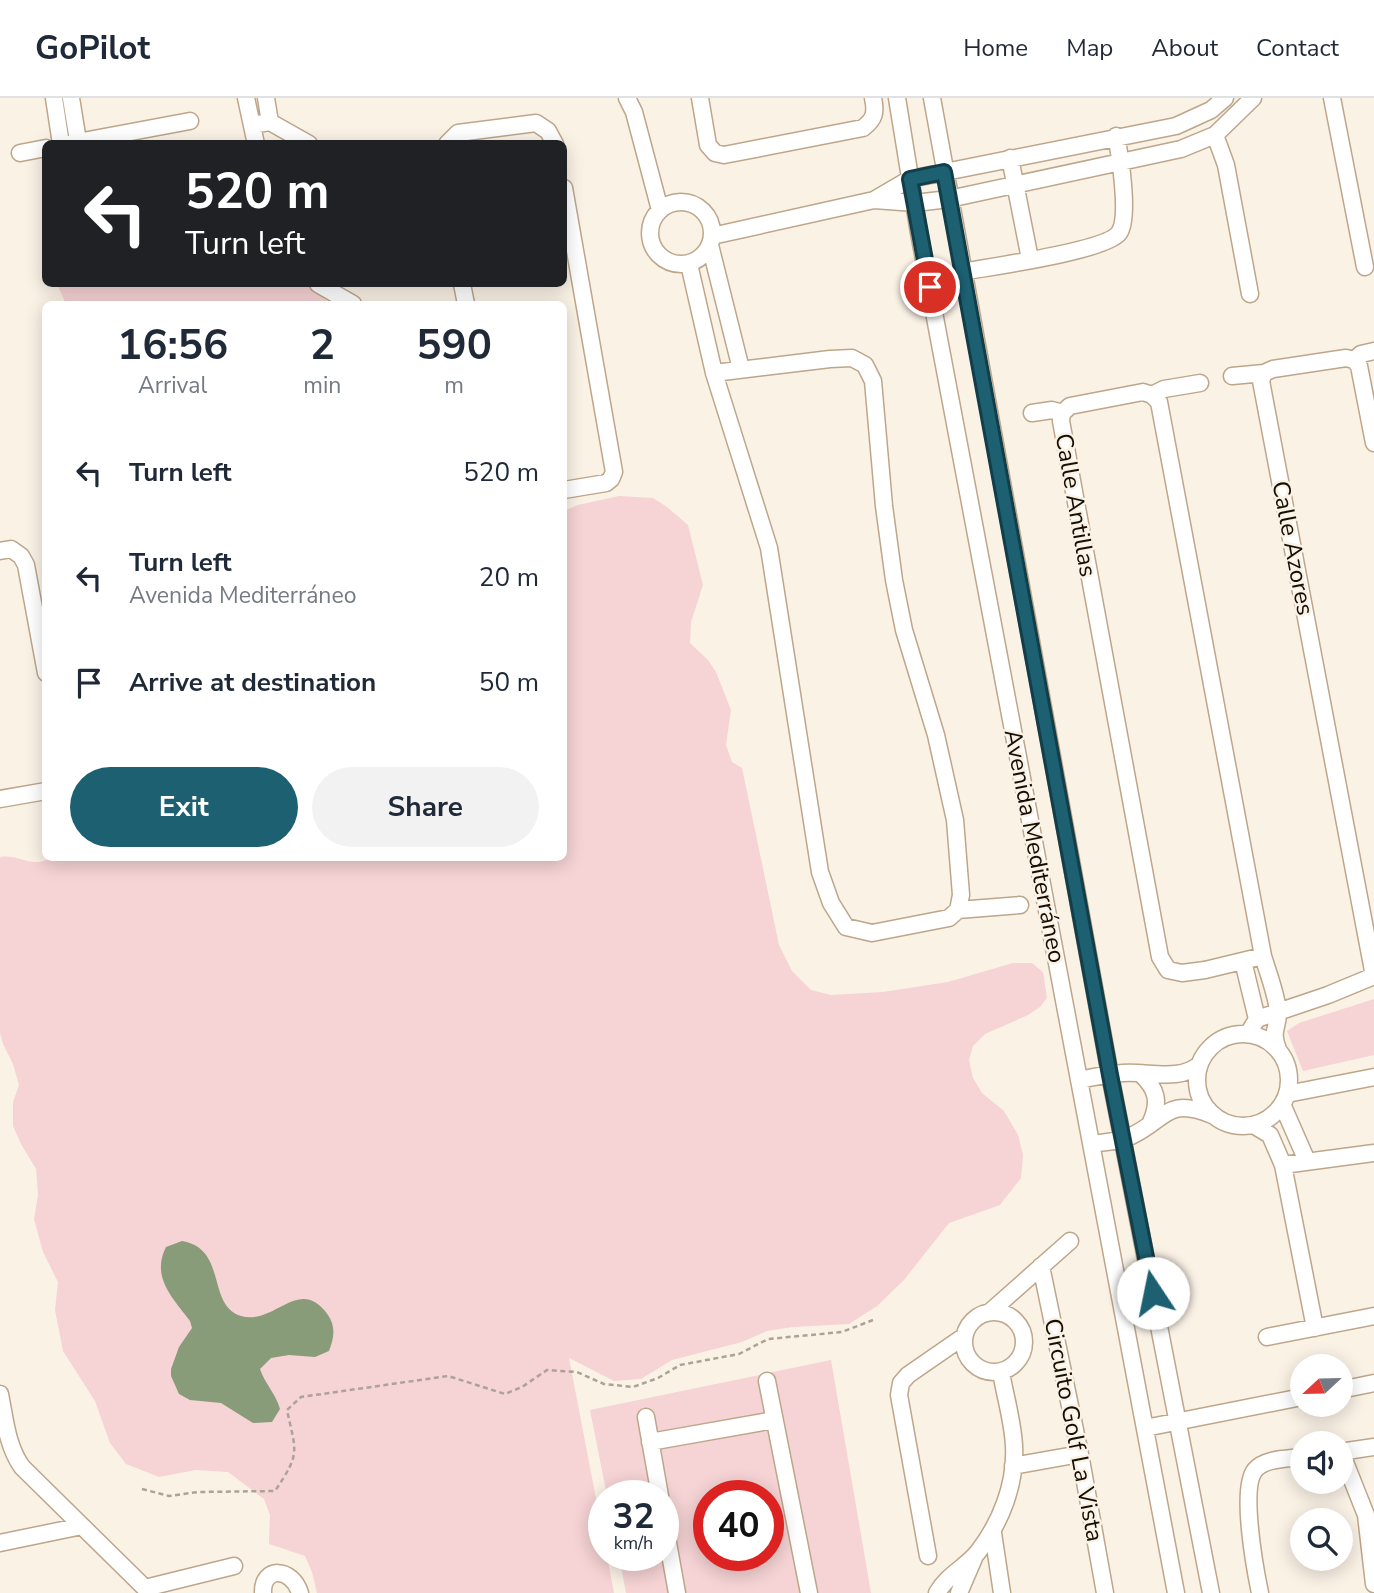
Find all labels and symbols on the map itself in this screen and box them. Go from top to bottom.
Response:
pin [900,257,960,317]
street label: Calle Antillas [1048,431,1104,579]
street label: Calle Azores [1264,478,1322,618]
street label: Avenida Mediterráneo [997,726,1073,966]
position arrow [1116,1256,1190,1330]
street label: Circuito Golf La Vista [1037,1316,1111,1544]
north arrow [1290,1354,1353,1418]
speed limit sign: 40 [693,1480,784,1571]

